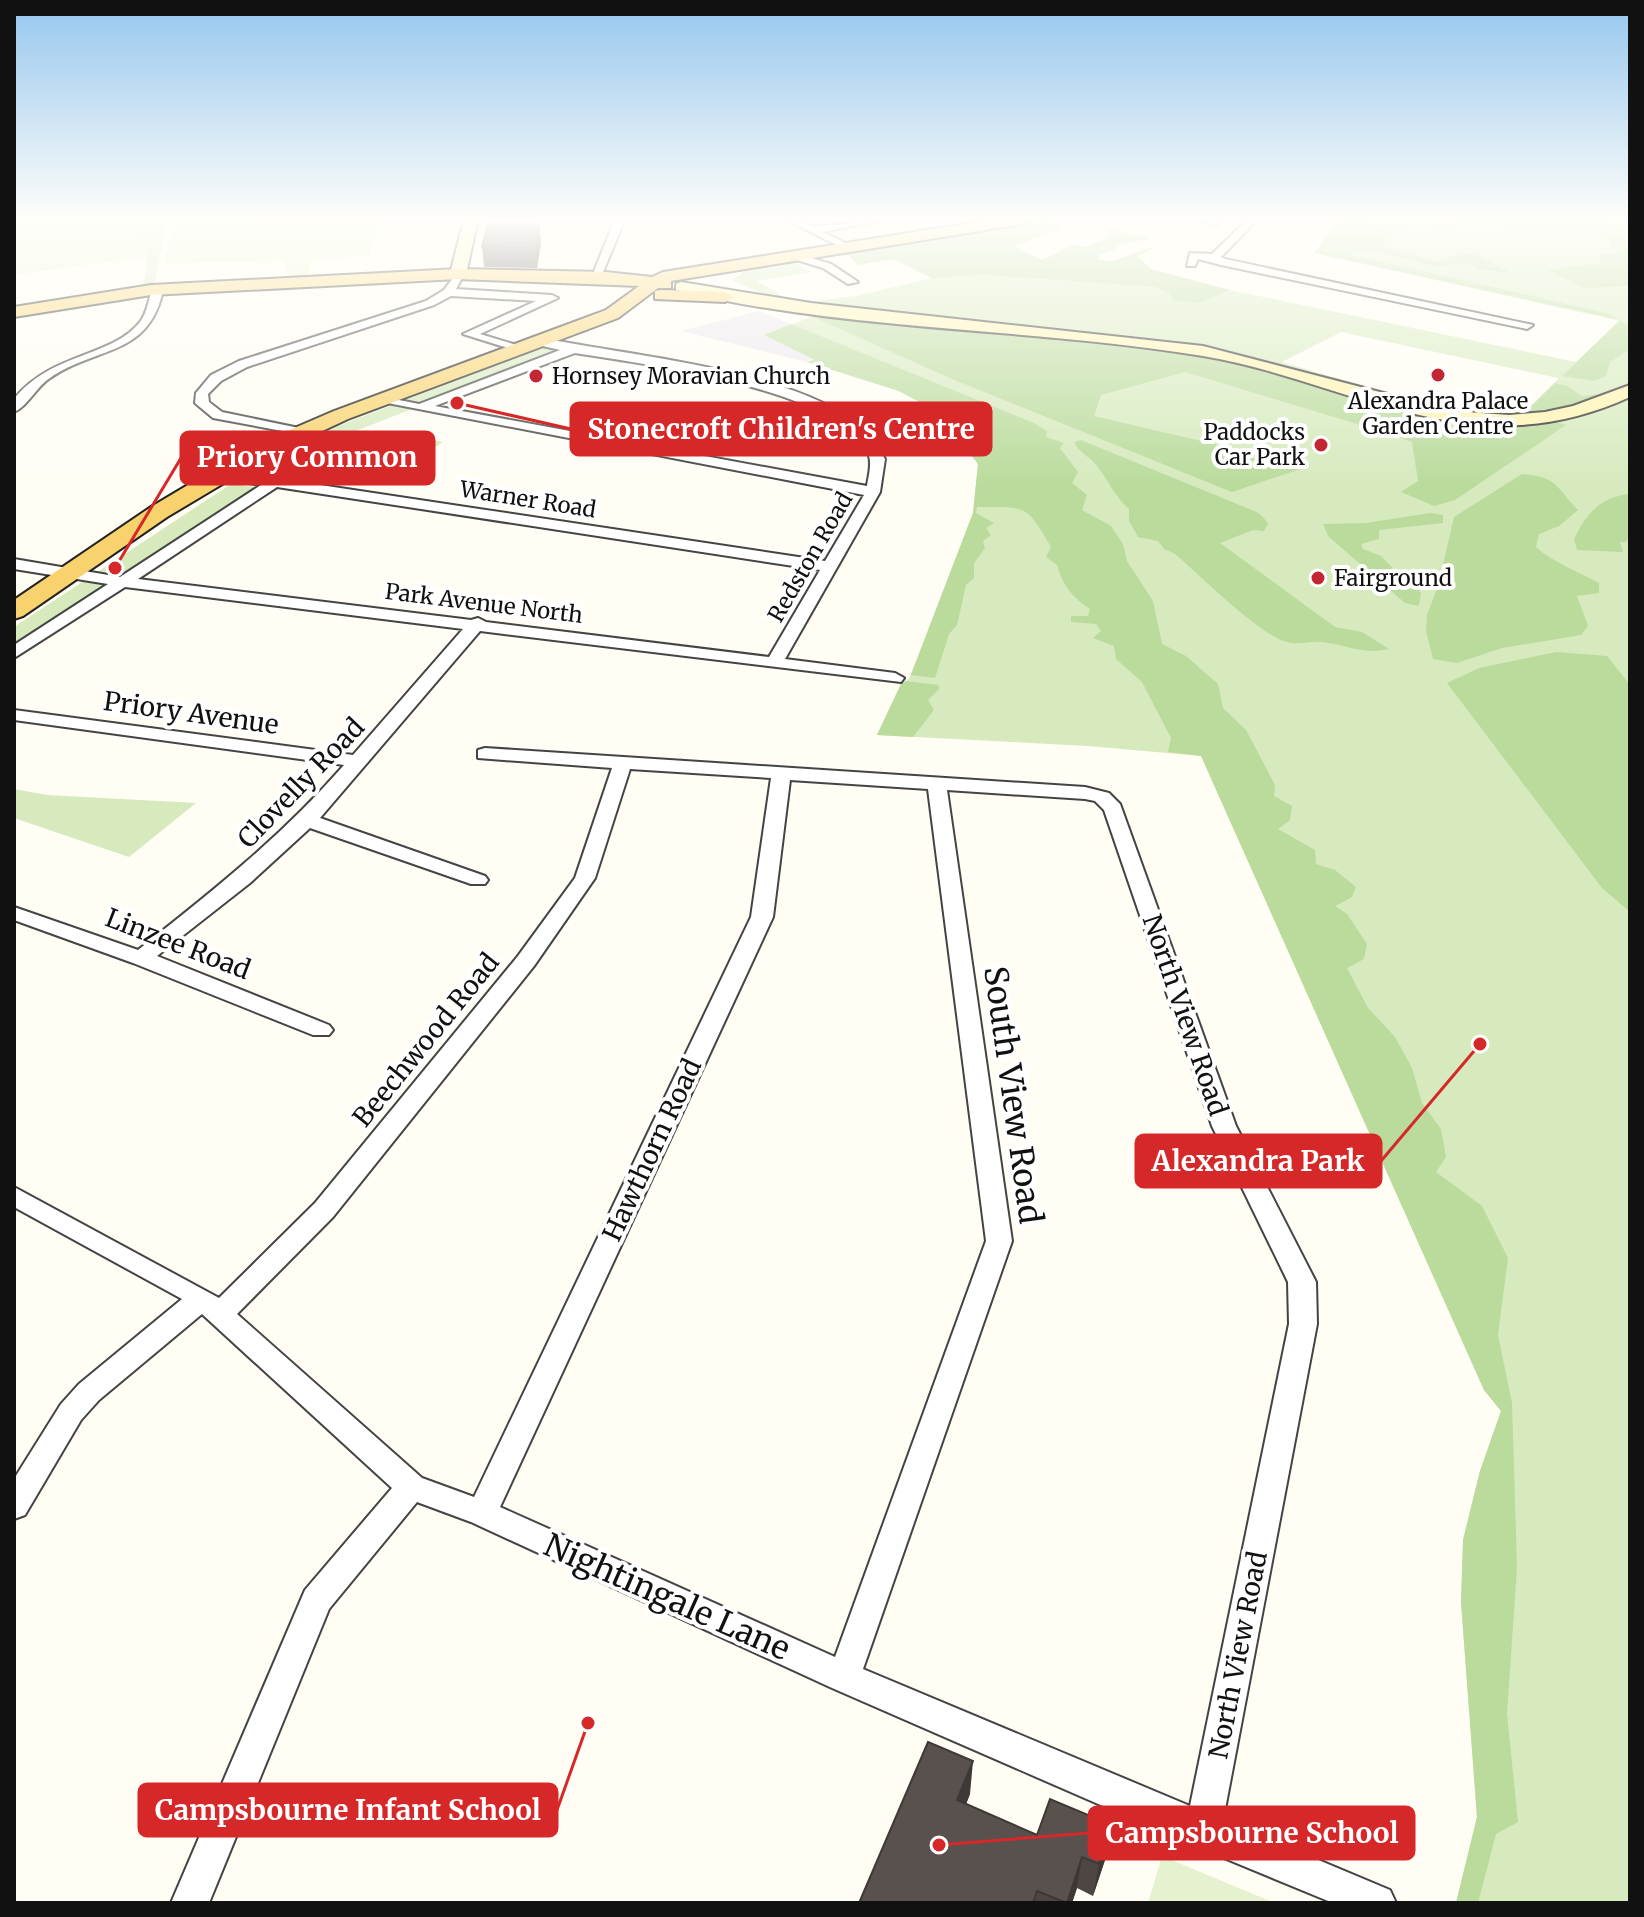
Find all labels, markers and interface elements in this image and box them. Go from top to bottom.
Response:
place label: Hornsey Moravian Church [552,362,831,390]
marker: Alexandra Palace Garden Centre [1429,366,1447,384]
marker: Hornsey Moravian Church [527,367,545,385]
place label: Alexandra Palace Garden Centre [1347,387,1528,440]
callout: Stonecroft Children's Centre [571,403,991,455]
text: Stonecroft Children's Centre [587,411,975,447]
place label: Paddocks Car Park [1204,418,1305,471]
callout: Priory Common [181,432,434,484]
marker: Paddocks Car Park [1312,436,1330,454]
text: Priory Common [196,439,418,475]
street label: Warner Road [457,474,598,524]
street label: Redston Road [762,487,858,627]
place label: Fairground [1334,564,1452,592]
marker: Fairground [1309,569,1327,587]
street label: Park Avenue North [384,577,585,629]
street label: Priory Avenue [101,684,281,741]
street label: Clovelly Road [230,710,371,855]
street label: Linzee Road [101,901,256,986]
street label: North View Road [1136,910,1235,1120]
street label: Beechwood Road [345,946,506,1133]
street label: South View Road [975,964,1051,1226]
street label: Hawthorn Road [595,1053,708,1246]
callout: Alexandra Park [1136,1135,1381,1187]
text: Alexandra Park [1151,1143,1365,1179]
street label: Nightingale Lane [538,1525,796,1669]
street label: North View Road [1201,1548,1274,1761]
callout: Campsbourne Infant School [139,1784,557,1836]
text: Campsbourne Infant School [155,1792,541,1828]
callout: Campsbourne School [1089,1807,1414,1859]
text: Campsbourne School [1105,1815,1399,1851]

